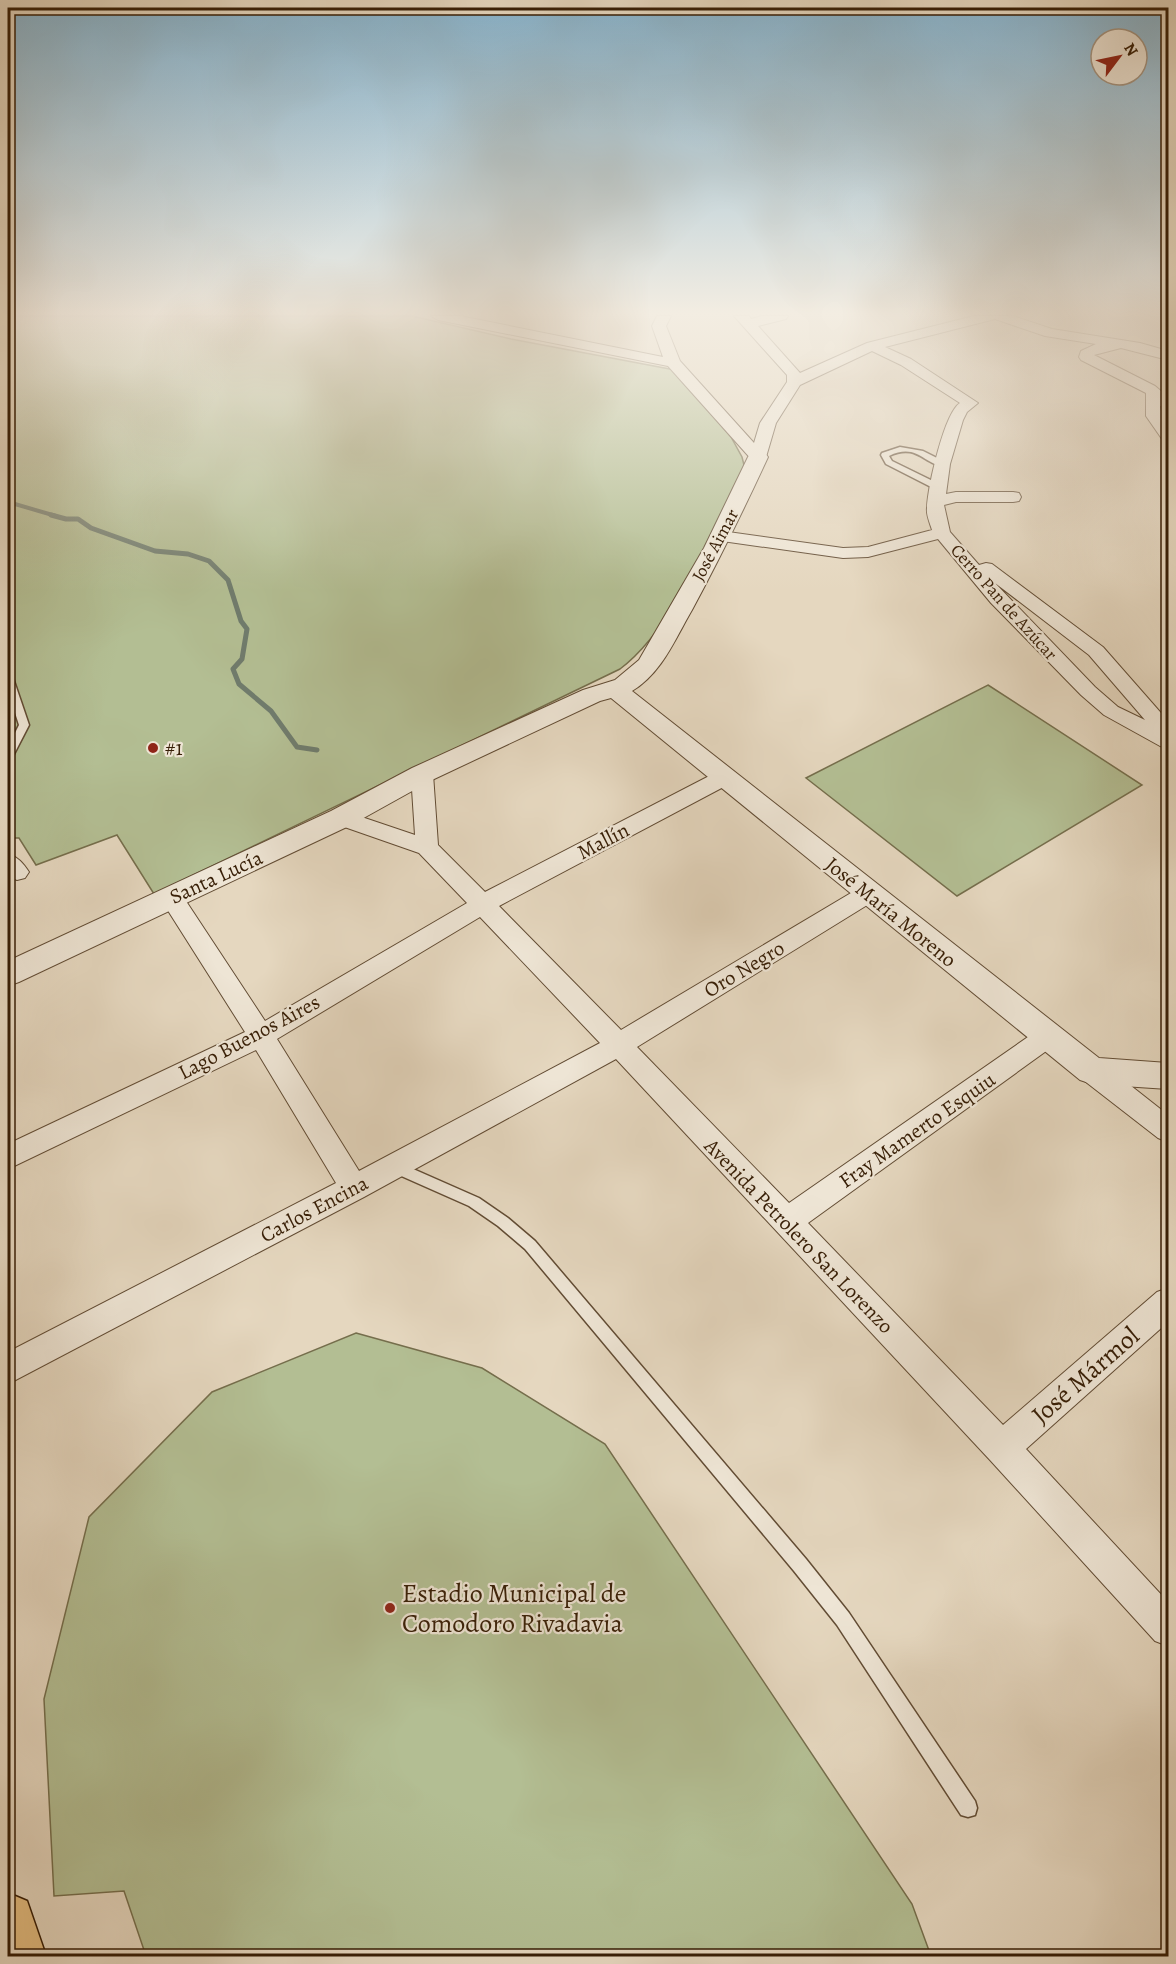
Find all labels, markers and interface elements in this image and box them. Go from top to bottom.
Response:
north arrow [1089,27,1149,87]
text: N [1118,39,1143,61]
street label: José Aimar [686,505,744,585]
street label: Cerro Pan de Azúcar [945,539,1063,665]
place label: #1 [165,734,183,762]
marker: #1 [146,741,160,755]
street label: Mallín [572,816,634,866]
street label: Santa Lucía [165,843,267,911]
street label: José María Moreno [820,851,962,973]
street label: Oro Negro [698,934,790,1004]
street label: Lago Buenos Aires [173,988,325,1086]
street label: Fray Mamerto Esquiu [833,1065,1001,1195]
street label: Avenida Petrolero San Lorenzo [697,1132,900,1340]
street label: Carlos Encina [255,1169,373,1249]
street label: José Mármol [1024,1319,1147,1432]
place label: Estadio Municipal de Comodoro Rivadavia [402,1576,626,1641]
marker: Estadio Municipal de Comodoro Rivadavia [383,1601,397,1615]

